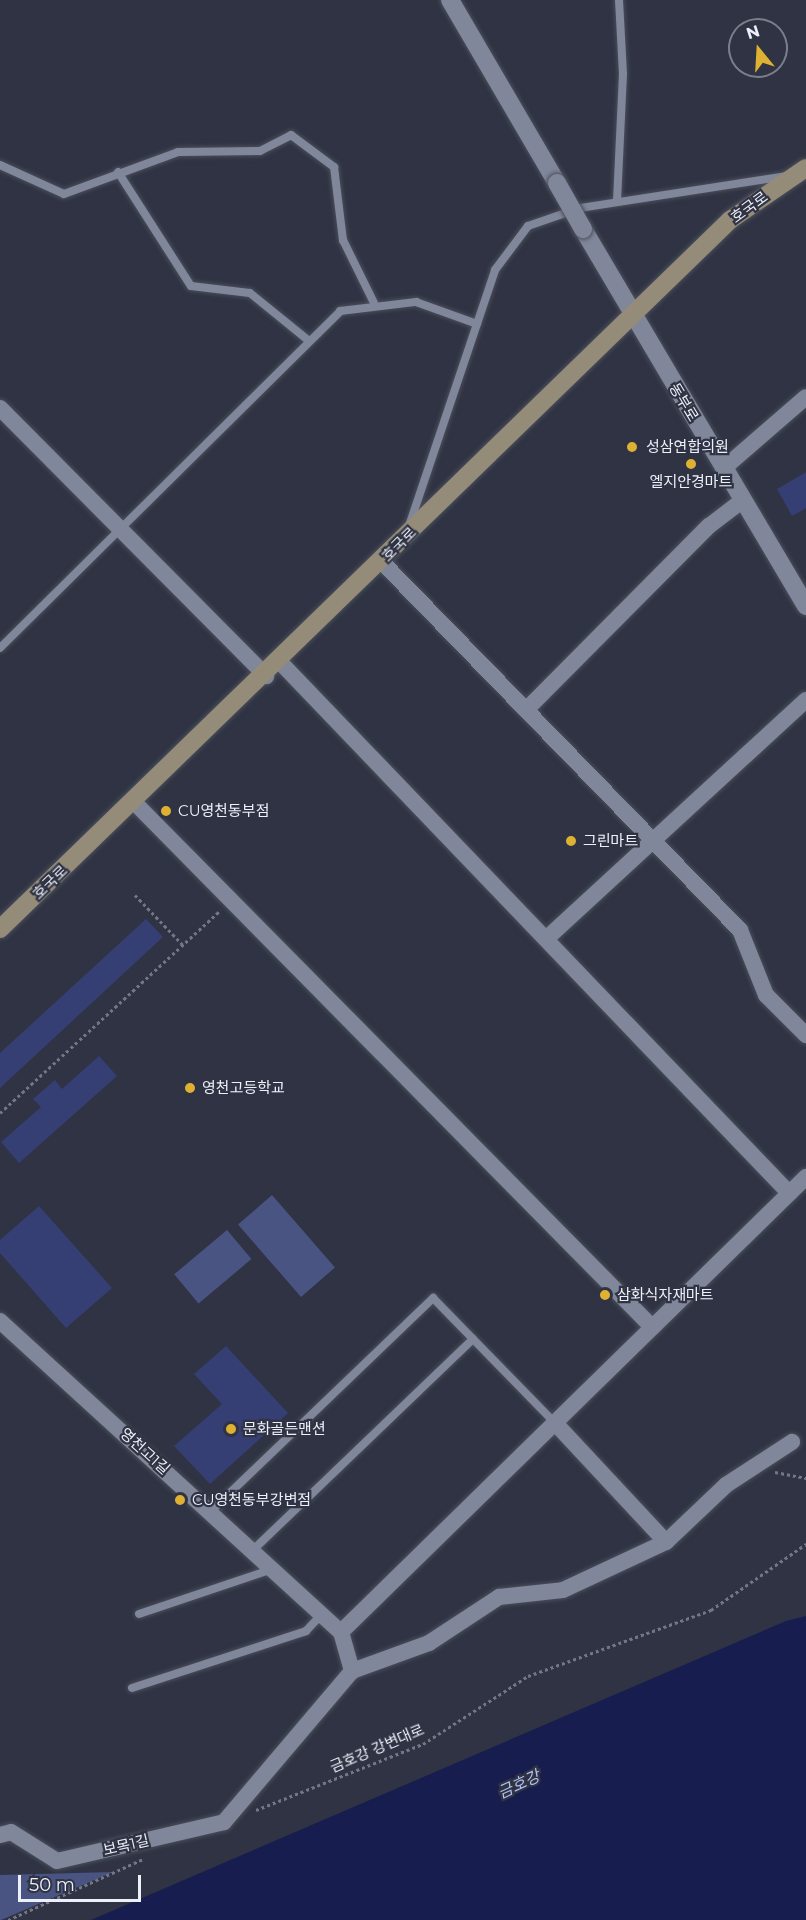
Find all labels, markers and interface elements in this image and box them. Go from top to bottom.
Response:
north arrow [728,18,788,78]
text: N [744,21,762,43]
street label: 호국로 [727,188,771,226]
street label: 동부로 [666,380,702,424]
marker: 성삼연합의원 [623,438,641,456]
place label: 성삼연합의원 [646,438,729,456]
marker: 엘지안경마트 [684,457,698,471]
place label: 엘지안경마트 [650,473,732,491]
street label: 호국로 [378,523,420,565]
place label: CU영천동부점 [178,802,270,820]
marker: CU영천동부점 [159,804,173,818]
place label: 그린마트 [583,832,638,850]
marker: 그린마트 [564,834,578,848]
street label: 호국로 [29,861,71,903]
place label: 영천고등학교 [202,1079,285,1097]
marker: 영천고등학교 [183,1081,197,1095]
place label: 삼화식자재마트 [617,1286,714,1304]
marker: 삼화식자재마트 [598,1288,612,1302]
place label: 문화골든맨션 [243,1420,326,1438]
marker: 문화골든맨션 [224,1422,238,1436]
street label: 영천고1길 [116,1424,174,1478]
place label: CU영천동부강변점 [192,1491,311,1509]
marker: CU영천동부강변점 [173,1493,187,1507]
street label: 금호강 강변대로 [327,1720,427,1776]
water label: 금호강 [495,1767,543,1803]
street label: 보목1길 [101,1831,151,1859]
scale bar [21,1863,144,1901]
text: 50 m [29,1874,75,1896]

